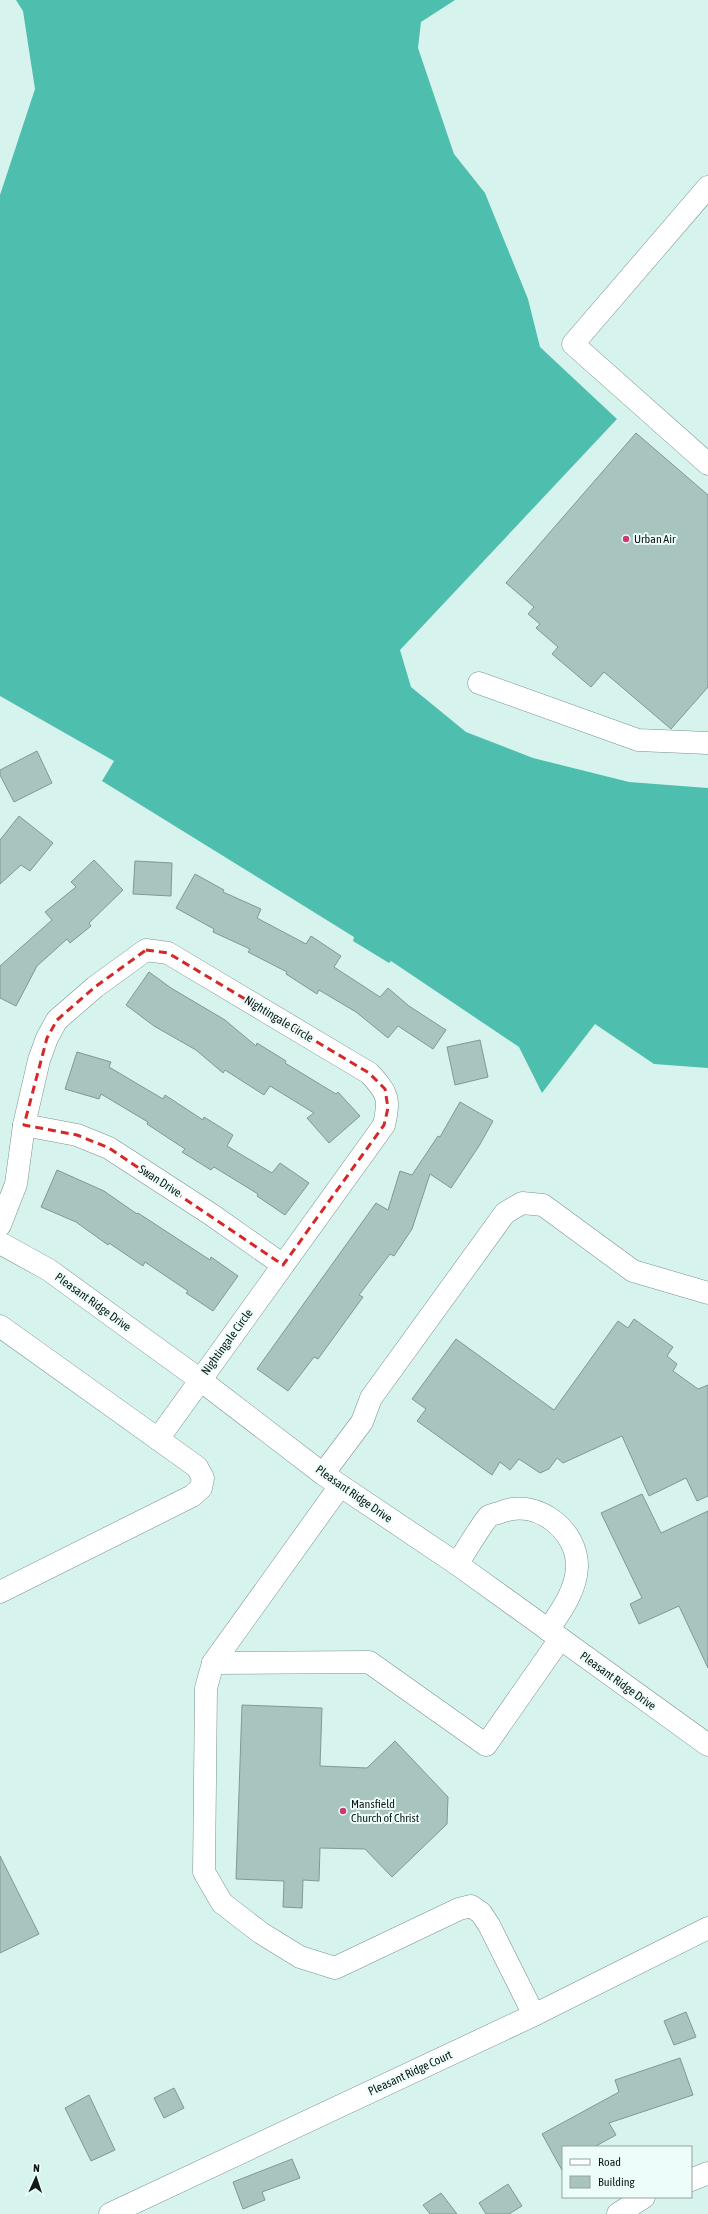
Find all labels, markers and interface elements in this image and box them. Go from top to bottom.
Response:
place label: Urban Air [634,532,676,546]
marker: Urban Air [621,534,631,544]
street label: Nightingale Circle [242,993,316,1045]
street label: Swan Drive [136,1162,184,1200]
street label: Pleasant Ridge Drive [52,1270,134,1334]
street label: Nightingale Circle [198,1306,256,1378]
street label: Pleasant Ridge Drive [313,1462,395,1526]
street label: Pleasant Ridge Drive [577,1649,659,1713]
place label: Mansfield Church of Christ [351,1797,420,1825]
marker: Mansfield Church of Christ [338,1806,348,1816]
street label: Pleasant Ridge Court [366,2047,455,2099]
legend [562,2146,692,2198]
text: Road [598,2155,621,2169]
north arrow [16,2158,56,2198]
text: N [33,2162,40,2174]
text: Building [598,2175,636,2189]

